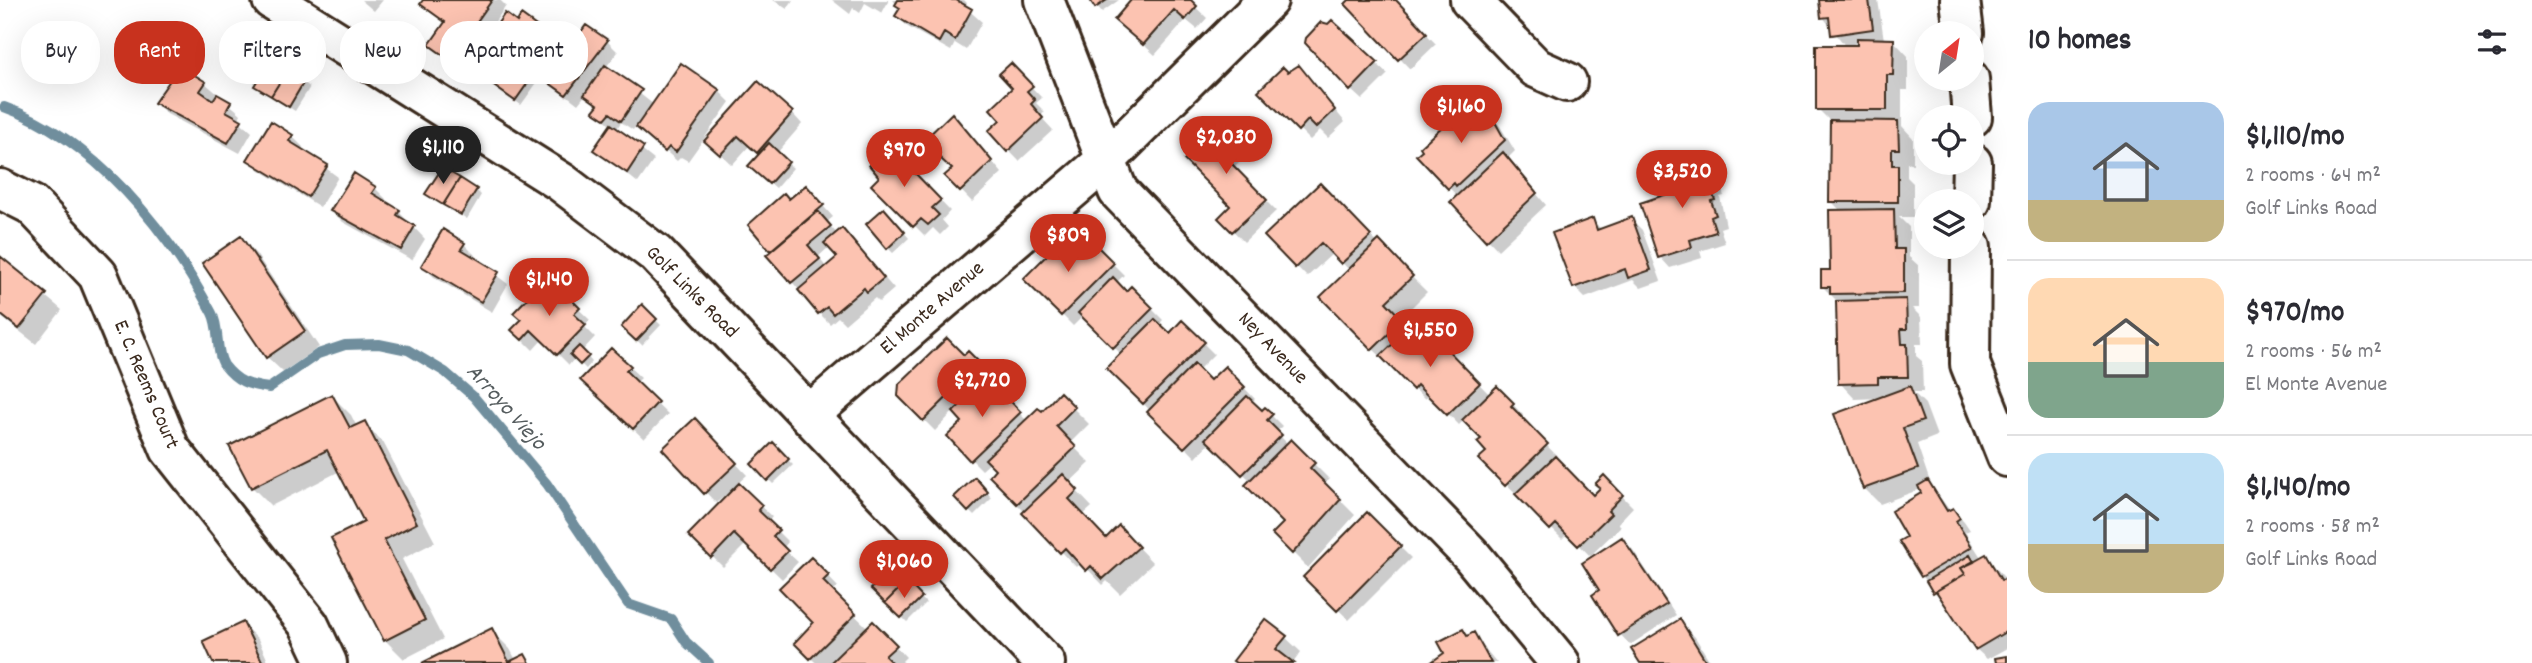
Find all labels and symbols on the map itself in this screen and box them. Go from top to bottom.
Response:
north arrow [1914,21,1984,91]
pin: $1,160 [1404,86,1518,145]
pin: $2,030 [1169,116,1283,176]
pin: $1,110 [386,127,500,186]
pin: $970 [863,130,945,189]
pin: $3,520 [1625,150,1739,210]
pin: $809 [1027,215,1109,274]
street label: Golf Links Road [638,240,744,346]
street label: El Monte Avenue [874,255,992,363]
pin: $1,140 [492,258,606,318]
street label: Ney Avenue [1230,306,1314,392]
pin: $1,550 [1373,310,1487,369]
street label: E. C. Reems Court [104,316,186,454]
water label: Arroyo Viejo [457,357,554,460]
pin: $2,720 [925,360,1039,419]
pin: $1,060 [847,540,961,600]

